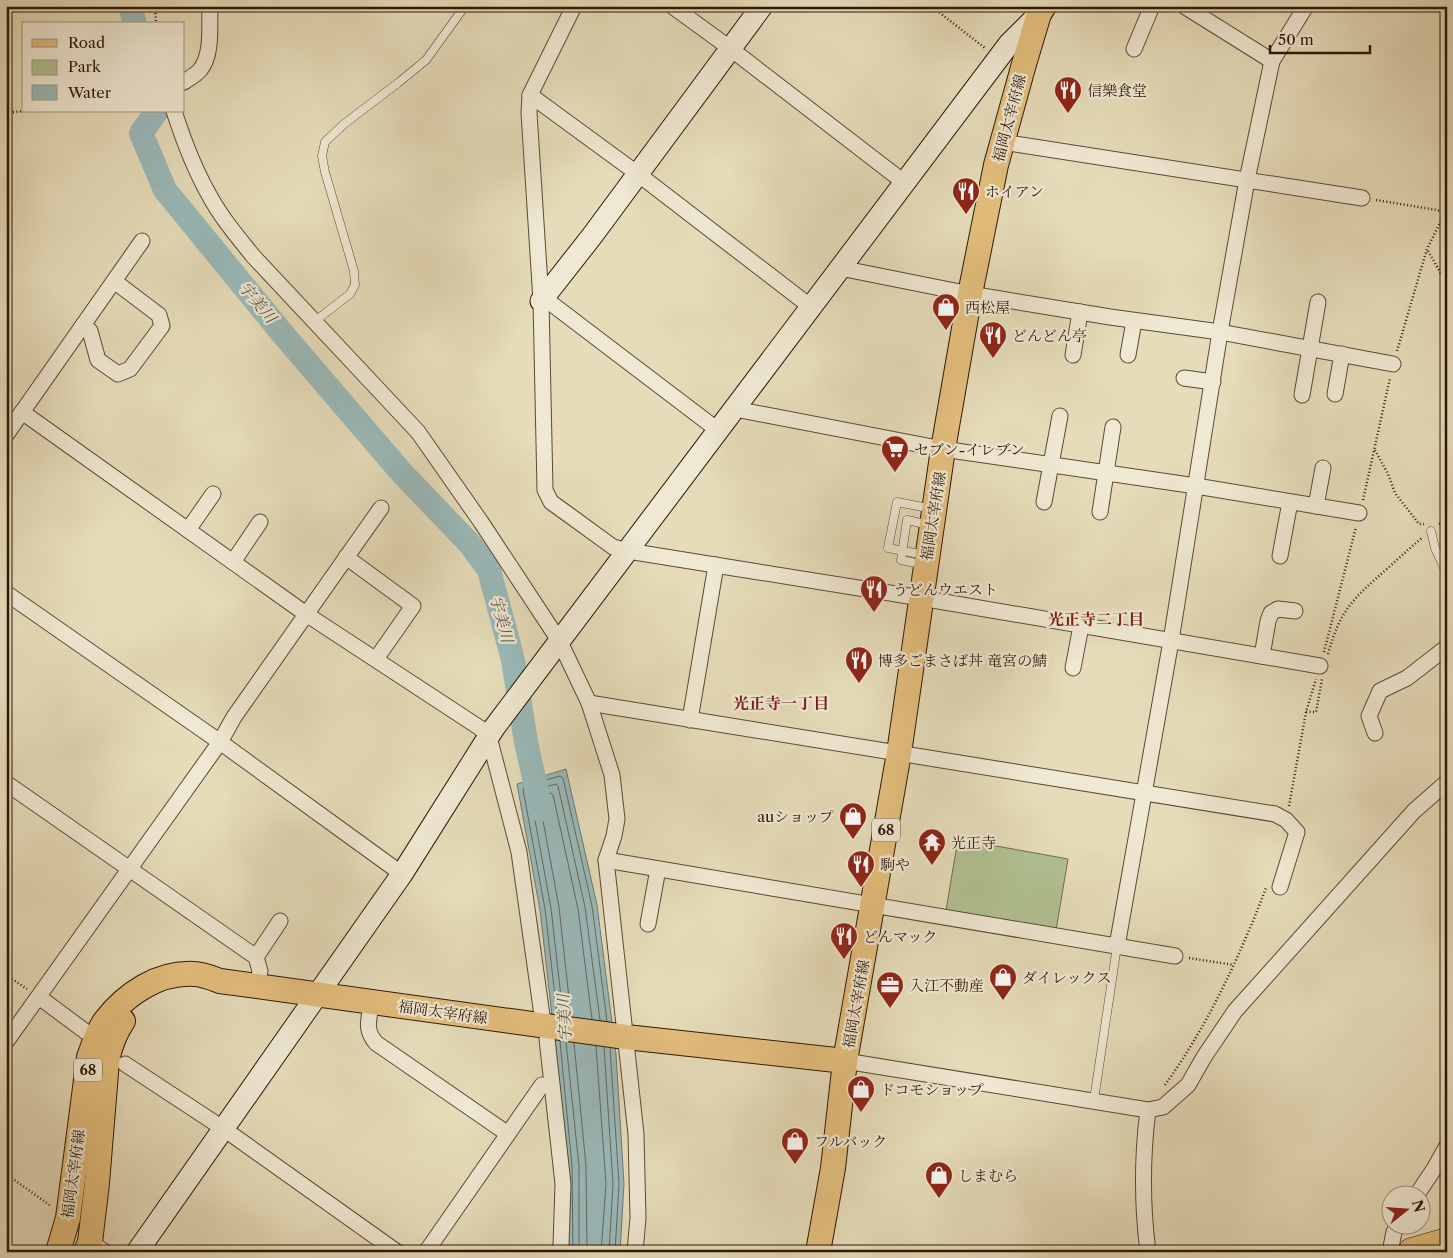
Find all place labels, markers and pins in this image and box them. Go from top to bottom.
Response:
restaurant icon: 信樂食堂 [1053,75,1083,114]
place label: 信樂食堂 [1087,81,1147,100]
restaurant icon: ホイアン [951,176,981,215]
place label: ホイアン [985,182,1044,201]
shop icon: 西松屋 [931,292,961,331]
place label: 西松屋 [965,298,1010,317]
restaurant icon: どんどん亭 [978,320,1008,359]
place label: どんどん亭 [1012,326,1087,345]
supermarket icon: セブン-イレブン [880,434,910,473]
place label: セブン-イレブン [914,440,1025,459]
restaurant icon: うどんウエスト [859,574,889,613]
place label: うどんウエスト [893,580,998,599]
restaurant icon: 博多ごまさば丼 竜宮の鯖 [844,645,874,684]
place label: 博多ごまさば丼 竜宮の鯖 [878,651,1047,670]
shop icon: auショップ [838,801,868,840]
place label: auショップ [757,807,834,826]
temple icon: 光正寺 [917,827,947,866]
place label: 光正寺 [951,833,996,852]
restaurant icon: 駒や [846,849,876,888]
place label: 駒や [880,855,910,874]
restaurant icon: どんマック [829,921,859,960]
place label: どんマック [863,927,937,946]
shop icon: ダイレックス [988,962,1018,1001]
place label: ダイレックス [1022,968,1111,987]
office icon: 入江不動産 [875,970,905,1009]
place label: 入江不動産 [909,976,984,995]
shop icon: ドコモショップ [846,1074,876,1113]
place label: ドコモショップ [880,1080,984,1099]
shop icon: フルバック [780,1126,810,1165]
place label: フルバック [814,1132,887,1151]
shop icon: しまむら [924,1160,954,1199]
place label: しまむら [958,1166,1018,1185]

